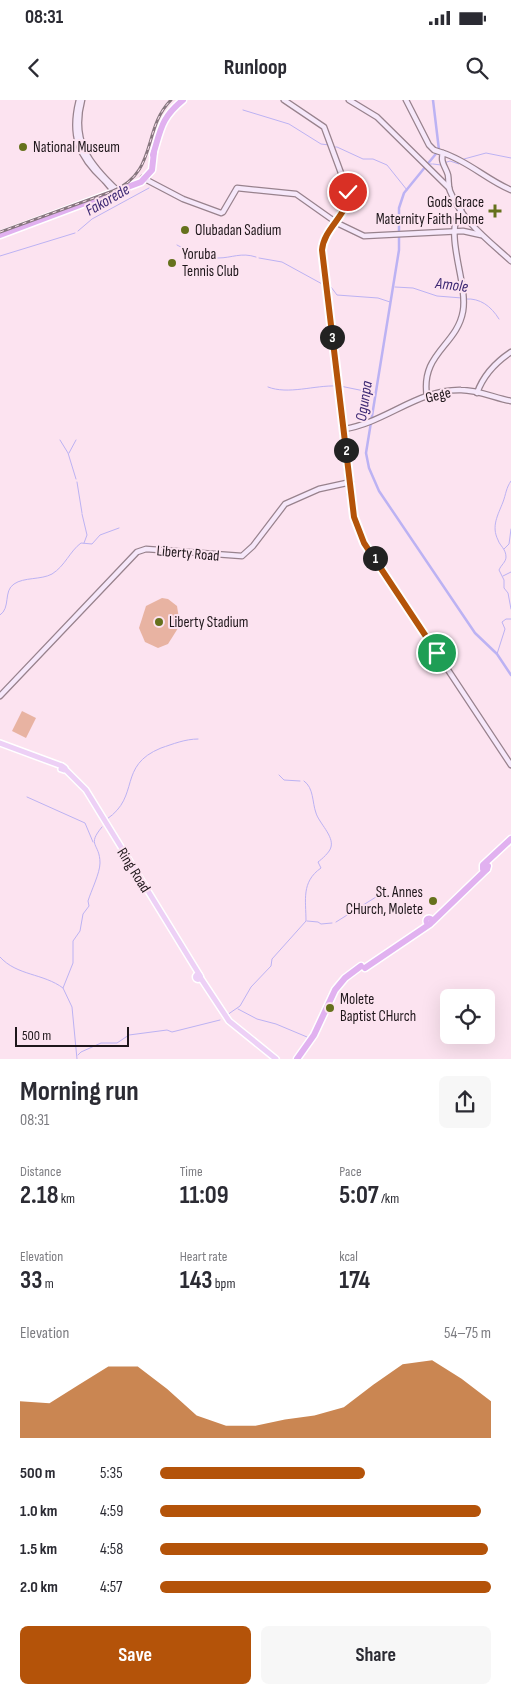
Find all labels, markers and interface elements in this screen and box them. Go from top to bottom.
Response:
text: 08:31 [25,6,63,29]
icon: back [20,54,48,82]
text: Runloop [224,54,287,81]
icon: search [463,54,491,82]
place label: National Museum [33,138,120,157]
marker: National Museum [17,141,29,153]
pin [327,171,369,213]
icon: check [334,178,362,206]
water label: Fakorede [82,180,133,220]
place label: Gods Grace Maternity Faith Home [376,193,484,229]
marker: Gods Grace Maternity Faith Home [488,204,502,218]
place label: Olubadan Sadium [195,221,281,240]
marker: Olubadan Sadium [179,224,191,236]
place label: Yoruba Tennis Club [182,245,239,281]
marker: Yoruba Tennis Club [166,257,178,269]
water label: Amole [433,274,469,297]
pin: 3 [320,324,344,350]
text: 3 [329,329,336,346]
water label: Ogunpa [352,379,377,423]
street label: Gege [424,383,453,408]
pin: 2 [334,438,358,462]
text: 2 [343,442,350,459]
street label: Liberty Road [156,541,220,566]
pin: 1 [362,546,388,570]
text: 1 [373,550,378,567]
place label: Liberty Stadium [169,613,249,632]
marker: Liberty Stadium [153,616,165,628]
pin [416,632,458,674]
icon: arrive [423,639,451,667]
street label: Ring Road [112,844,155,896]
place label: St. Annes CHurch, Molete [346,883,423,919]
marker: St. Annes CHurch, Molete [427,895,439,907]
map controls [440,989,495,1044]
button: locate [440,989,495,1044]
place label: Molete Baptist CHurch [340,990,416,1026]
marker: Molete Baptist CHurch [324,1002,336,1014]
scale bar [15,1024,129,1047]
text: 500 m [22,1027,51,1044]
text: Morning run [20,1075,139,1108]
button: share [439,1076,491,1128]
text: 08:31 [20,1111,49,1130]
text: Distance [20,1163,61,1180]
text: Time [180,1163,203,1180]
text: Pace [339,1163,362,1180]
text: 2.18 [20,1180,58,1211]
text: 11:09 [180,1180,229,1211]
text: 5:07 [339,1180,379,1211]
text: km [58,1190,75,1207]
text: /km [379,1190,399,1207]
text: Elevation [20,1248,63,1265]
text: Heart rate [180,1248,227,1265]
text: kcal [339,1248,358,1265]
text: 33 [20,1265,42,1296]
text: 143 [180,1265,213,1296]
text: 174 [339,1265,370,1296]
text: m [42,1275,54,1292]
text: bpm [213,1275,235,1292]
text: Elevation [20,1324,69,1343]
text: 54–75 m [444,1324,491,1343]
text: 500 m [20,1464,55,1483]
text: 5:35 [100,1464,123,1483]
text: 1.0 km [20,1502,57,1521]
text: 4:59 [100,1502,123,1521]
text: 1.5 km [20,1540,57,1559]
text: 4:58 [100,1540,123,1559]
text: 2.0 km [20,1578,58,1597]
text: 4:57 [100,1578,122,1597]
button: Save [20,1626,251,1684]
button: Share [261,1626,491,1684]

